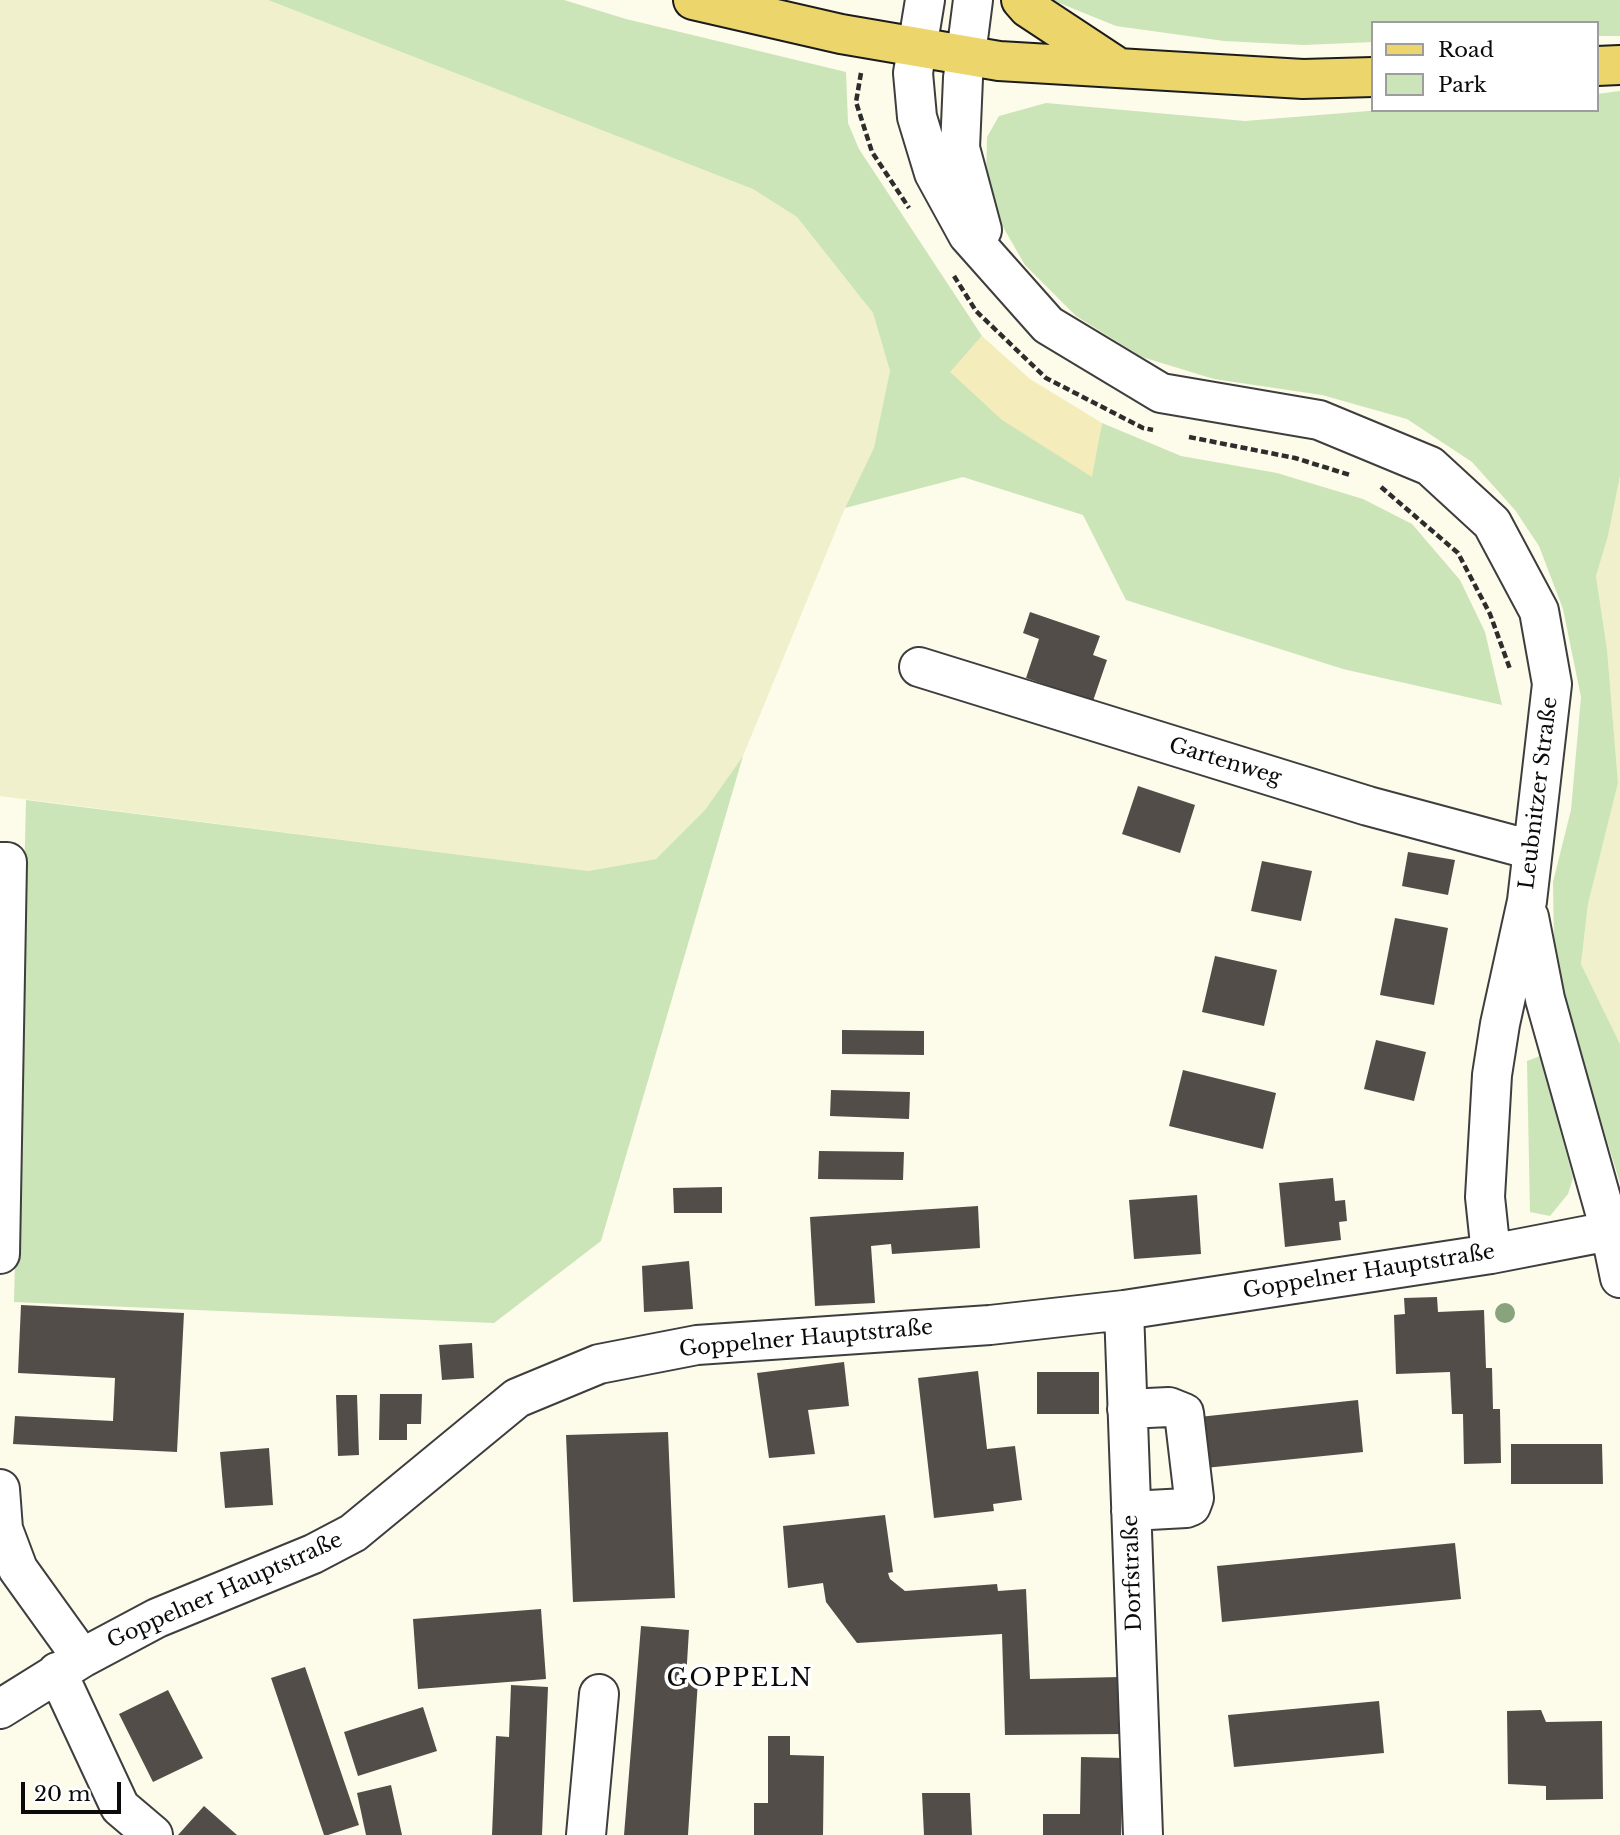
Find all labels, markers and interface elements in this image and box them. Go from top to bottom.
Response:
legend [1372,21,1599,112]
text: Road [1438,37,1494,63]
text: Park [1438,72,1487,98]
street label: Leubnitzer Straße [1515,695,1563,891]
street label: Gartenweg [1166,733,1284,791]
street label: Goppelner Hauptstraße [1241,1240,1497,1304]
street label: Goppelner Hauptstraße [678,1315,934,1363]
street label: Dorfstraße [1118,1514,1148,1632]
street label: Goppelner Hauptstraße [104,1528,346,1654]
district label: GOPPELN [667,1665,813,1693]
scale bar [24,1769,124,1813]
text: 20 m [34,1781,91,1807]

